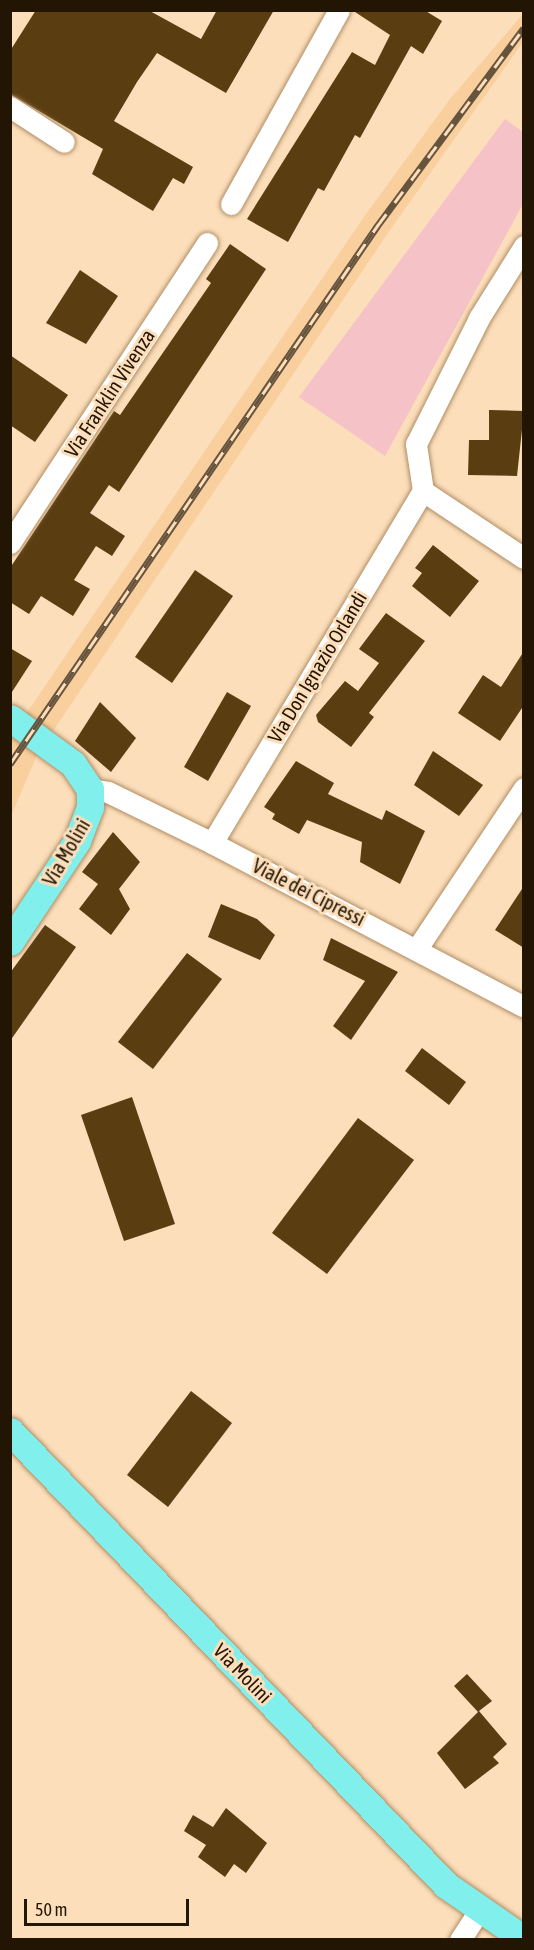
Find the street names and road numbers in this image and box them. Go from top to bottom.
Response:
street label: Via Franklin Vivenza [59,325,159,461]
street label: Via Don Ignazio Orlandi [262,587,372,747]
street label: Via Molini [37,814,95,890]
street label: Viale dei Cipressi [249,853,369,931]
street label: Via Molini [209,1638,277,1708]

